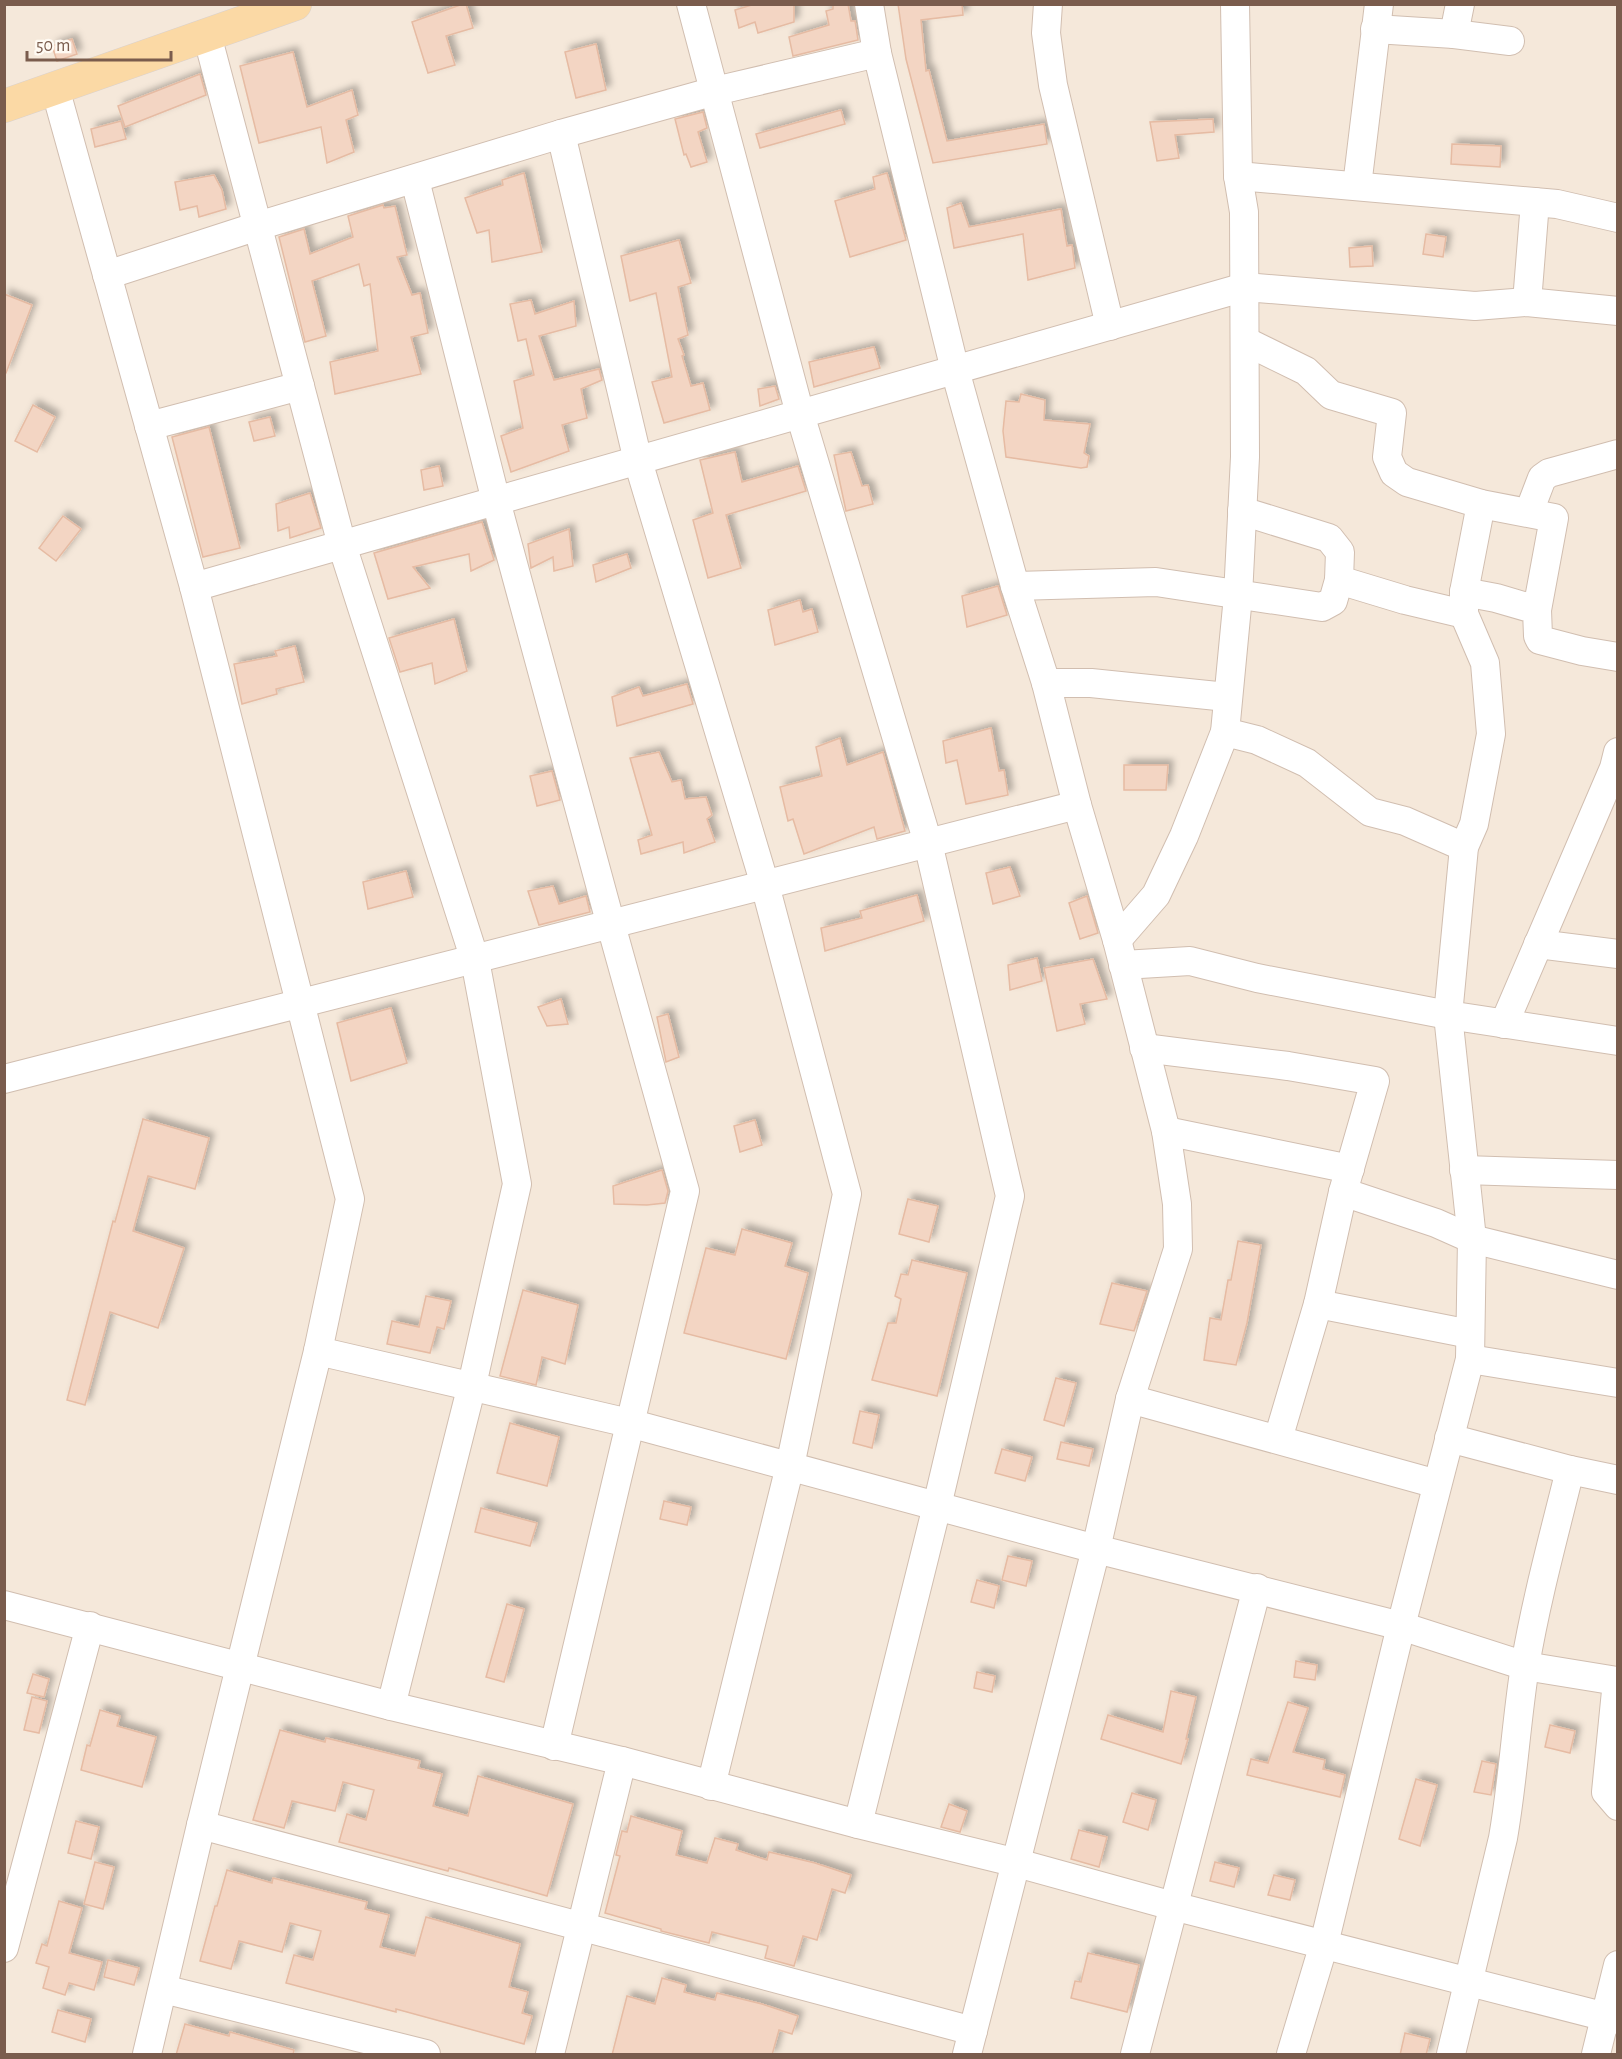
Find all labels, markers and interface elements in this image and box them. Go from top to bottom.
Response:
scale bar [27,24,171,62]
text: 50 m [36,37,70,55]

